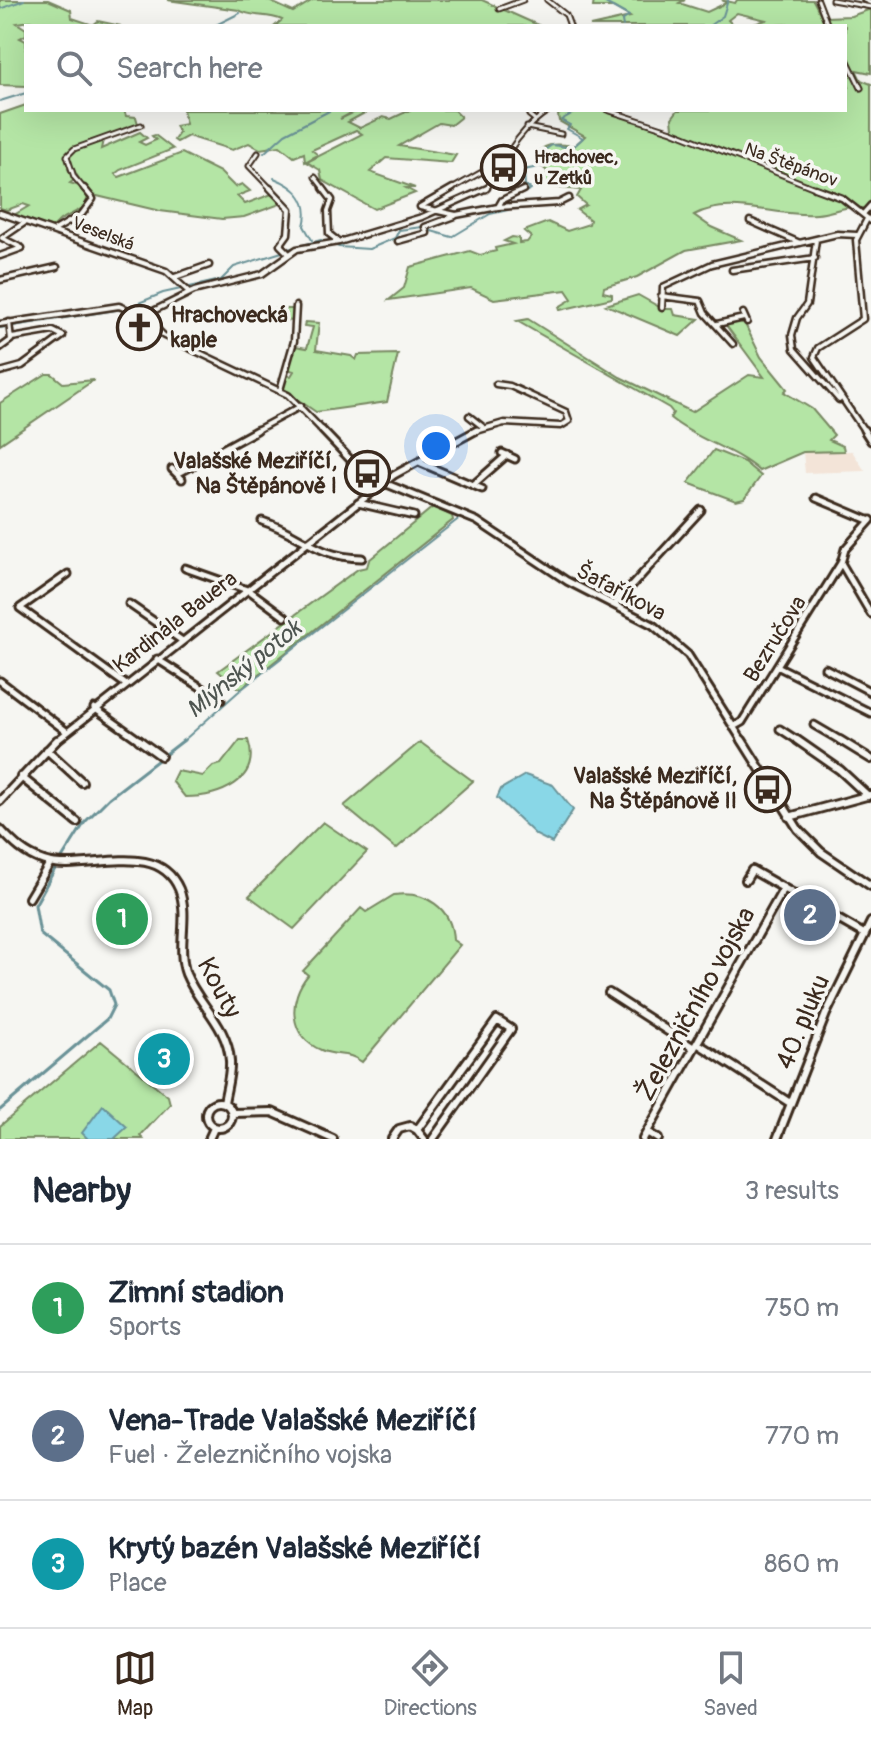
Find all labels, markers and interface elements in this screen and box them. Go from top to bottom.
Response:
search box [24,24,847,112]
icon: search [52,46,96,90]
text: Search here [116,50,263,87]
street label: Na Štěpánov [741,137,841,192]
bus stop icon: Hrachovec, u Zetků [479,143,527,191]
place label: Hrachovec, u Zetků [534,146,618,190]
street label: Veselská [69,212,137,256]
place label: Hrachovecká kaple [170,301,288,354]
church icon: Hrachovecká kaple [116,304,164,352]
your location [416,426,456,466]
place label: Valašské Meziříčí, Na Štěpánově I [173,447,337,500]
bus stop icon: Valašské Meziříčí, Na Štěpánově I [344,450,392,498]
street label: Šafaříkova [571,557,671,627]
street label: Kardinála Bauera [107,565,243,679]
street label: Bezručova [737,590,813,688]
water label: Mlýnský potok [181,613,309,724]
place label: Valašské Meziříčí, Na Štěpánově II [573,762,737,815]
bus stop icon: Valašské Meziříčí, Na Štěpánově II [744,765,792,813]
pin: 2 [784,885,836,945]
pin: 1 [96,889,148,949]
street label: Železničního vojska [629,901,763,1107]
street label: Kouty [190,952,248,1024]
street label: 40. pluku [769,970,837,1074]
pin: 3 [138,1029,190,1089]
text: Nearby [32,1170,131,1213]
text: 3 results [745,1175,839,1207]
text: Zimní stadion [108,1274,284,1311]
text: 1 [53,1292,63,1324]
text: 750 m [765,1292,839,1324]
text: Sports [108,1311,181,1343]
text: Vena-Trade Valašské Meziříčí [108,1402,477,1439]
text: 2 [51,1420,65,1452]
text: 770 m [765,1420,839,1452]
text: Fuel · Železničního vojska [108,1439,392,1471]
text: Krytý bazén Valašské Meziříčí [108,1530,481,1567]
text: 3 [51,1548,65,1580]
text: 860 m [764,1548,839,1580]
text: Place [108,1567,167,1599]
tab: Map [113,1646,157,1722]
tab: Directions [384,1646,477,1722]
tab: Saved [703,1646,758,1722]

